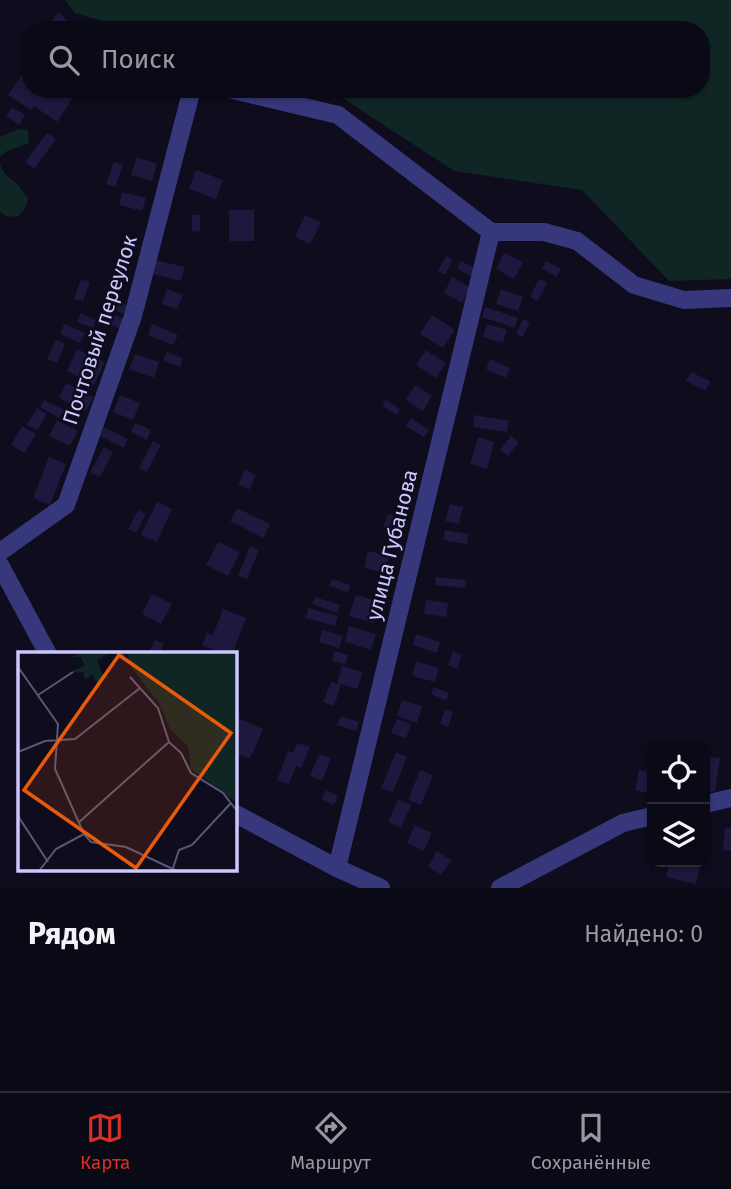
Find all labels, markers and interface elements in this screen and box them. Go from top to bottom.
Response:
search box [21,21,710,98]
icon: search [45,41,83,79]
text: Поиск [101,44,175,75]
street label: Почтовый переулок [57,232,143,428]
street label: улица Губанова [361,467,423,623]
inset map [18,652,236,870]
map controls [647,741,710,867]
button: locate [647,741,710,804]
button: layers [647,804,710,867]
text: Рядом [28,916,116,952]
text: Найдено: 0 [584,920,703,948]
tab: Карта [80,1109,130,1174]
tab: Маршрут [290,1109,371,1174]
tab: Сохранённые [531,1109,651,1174]

